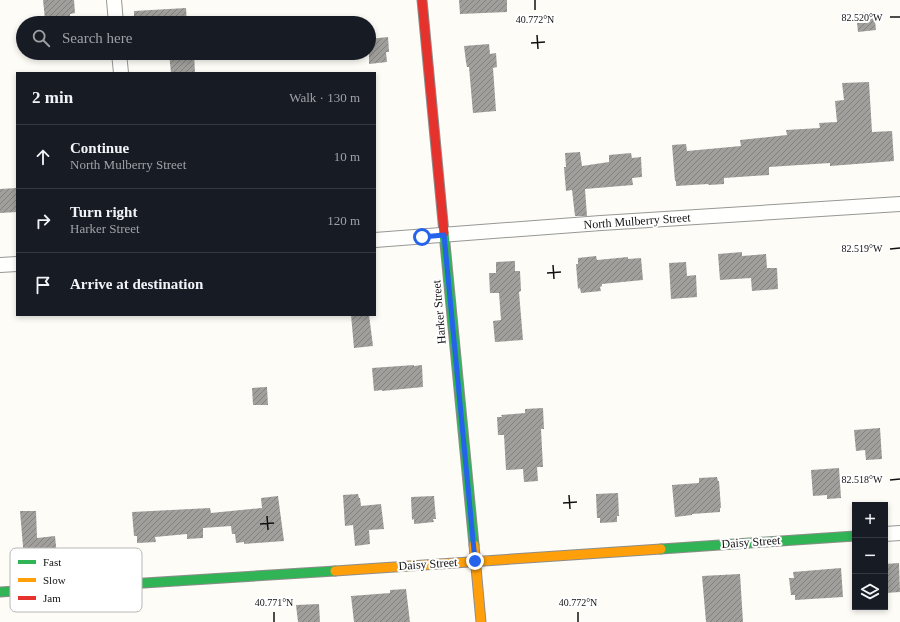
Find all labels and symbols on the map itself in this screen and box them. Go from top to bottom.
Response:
text: 82.520°W [842,12,883,23]
text: 40.772°N [516,14,554,25]
street label: North Mulberry Street [583,210,692,232]
route start [413,228,431,246]
text: 82.519°W [842,243,883,254]
street label: Harker Street [429,279,449,345]
text: 82.518°W [842,474,883,485]
street label: Daisy Street [721,533,782,551]
legend [10,548,142,612]
route end [466,552,484,570]
street label: Daisy Street [398,555,459,573]
text: Fast [43,556,61,568]
text: Slow [43,574,66,586]
text: Jam [43,592,61,604]
text: 40.771°N [255,597,293,608]
text: 40.772°N [559,597,597,608]

